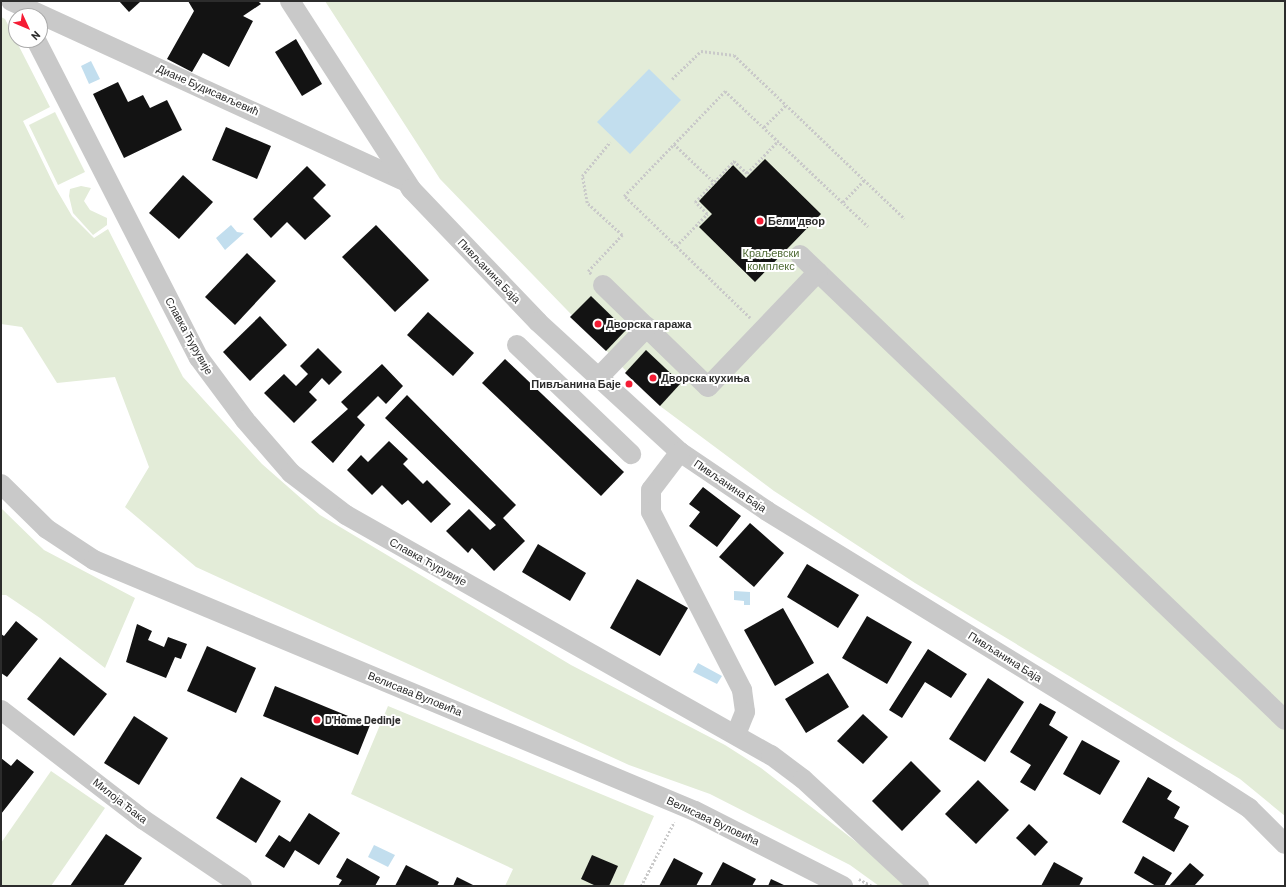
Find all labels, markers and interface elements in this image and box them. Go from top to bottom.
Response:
north arrow [8,8,48,48]
text: N [29,29,43,43]
street label: Диане Будисављевић [155,62,261,118]
place label: Бели двор [768,214,825,228]
marker: Бели двор [755,216,765,226]
street label: Пивљанина Баја [455,236,523,306]
park label: Краљевски комплекс [743,247,799,273]
street label: Славка Ћурувије [162,295,216,377]
place label: Дворска гаража [606,317,691,331]
marker: Дворска гаража [593,319,603,329]
place label: Дворска кухиња [661,371,750,385]
marker: Дворска кухиња [648,373,658,383]
place label: Пивљанина Баје [531,377,621,391]
marker: Пивљанина Баје [624,379,634,389]
street label: Пивљанина Баја [691,457,769,515]
street label: Славка Ћурувије [387,535,469,589]
street label: Пивљанина Баја [966,629,1044,685]
street label: Велисава Вуловића [366,669,464,719]
place label: D'Home Dedinje [325,713,401,727]
marker: D'Home Dedinje [312,715,322,725]
street label: Милоја Ђака [90,776,150,826]
street label: Велисава Вуловића [665,794,761,848]

